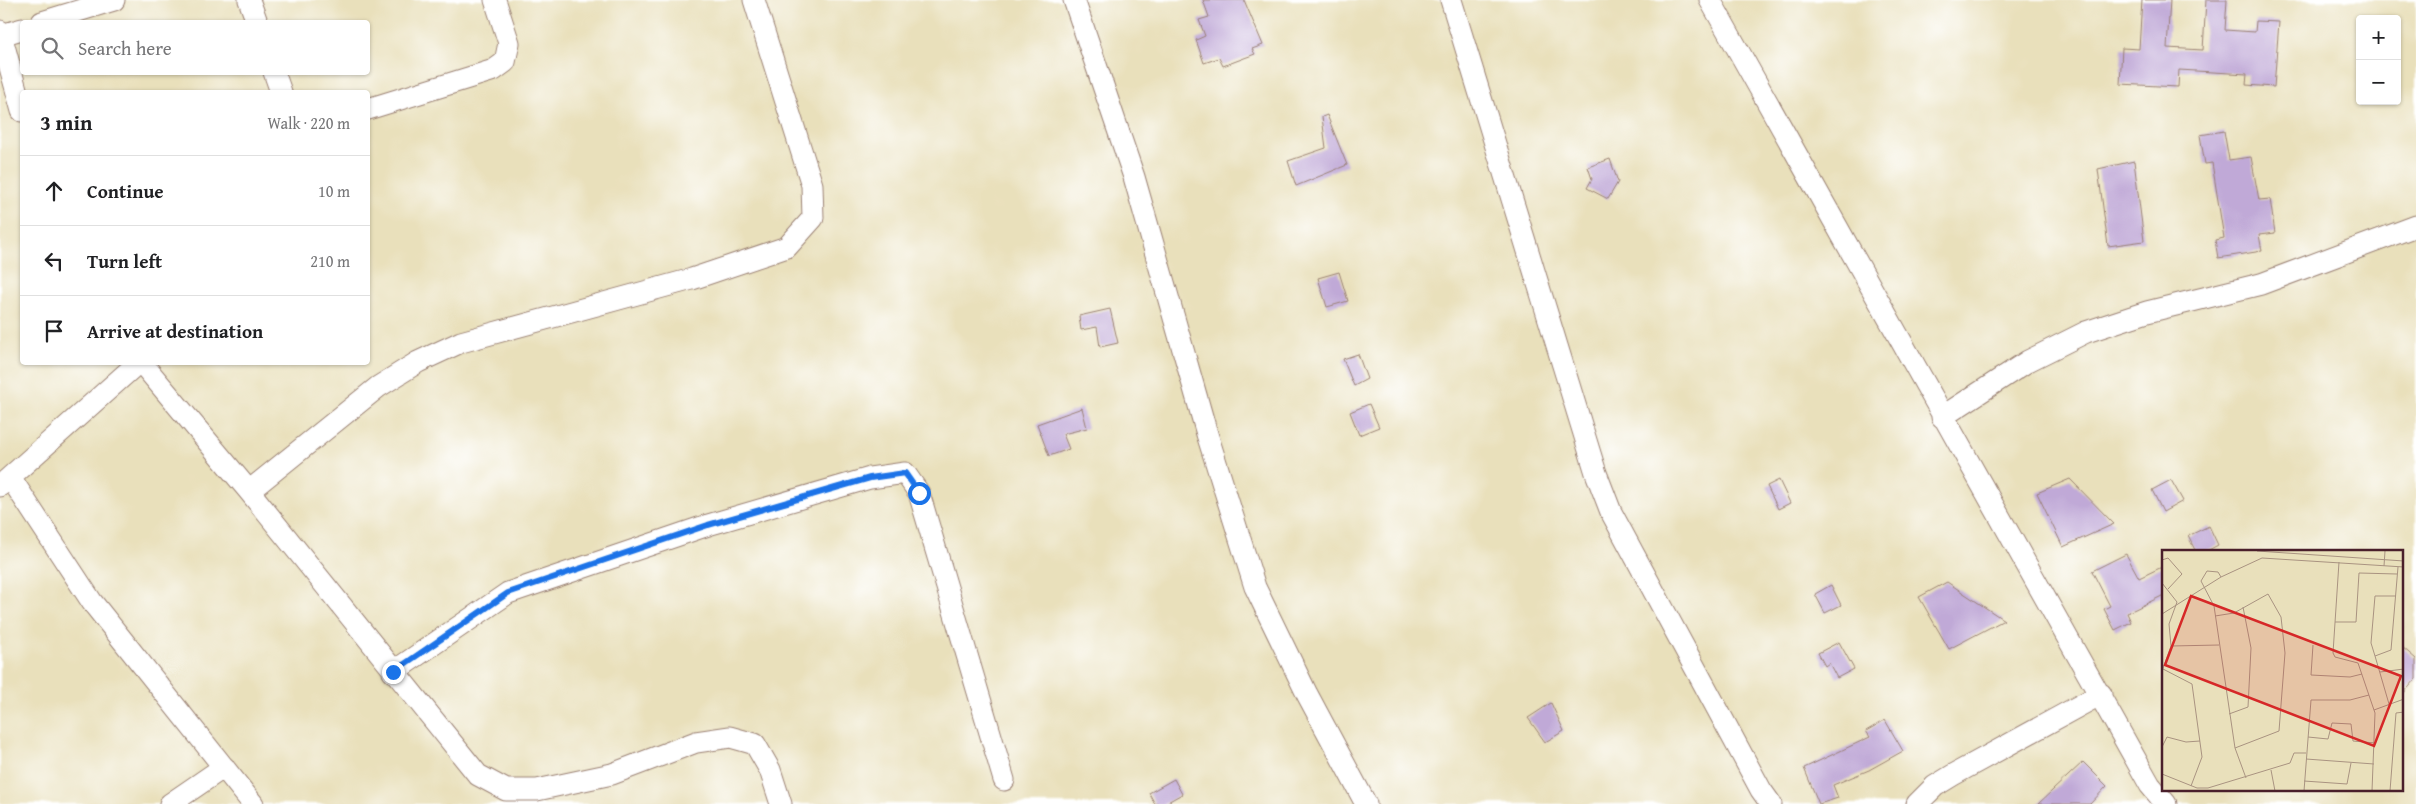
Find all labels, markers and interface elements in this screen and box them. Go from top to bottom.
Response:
map controls [2356,15,2401,105]
button: + [2356,15,2401,60]
search box [20,20,370,75]
icon: search [38,34,66,62]
text: Search here [78,34,172,62]
button: − [2356,60,2401,105]
text: 3 min [40,107,92,138]
text: Walk · 220 m [267,111,350,135]
icon: ahead [40,177,68,205]
text: Continue [87,177,164,205]
text: 10 m [318,179,350,203]
icon: left [40,247,68,275]
text: Turn left [87,247,162,275]
text: 210 m [310,249,350,273]
icon: arrive [40,317,68,345]
text: Arrive at destination [87,317,263,345]
route start [908,482,931,505]
inset map [2162,550,2404,792]
route end [382,661,405,684]

